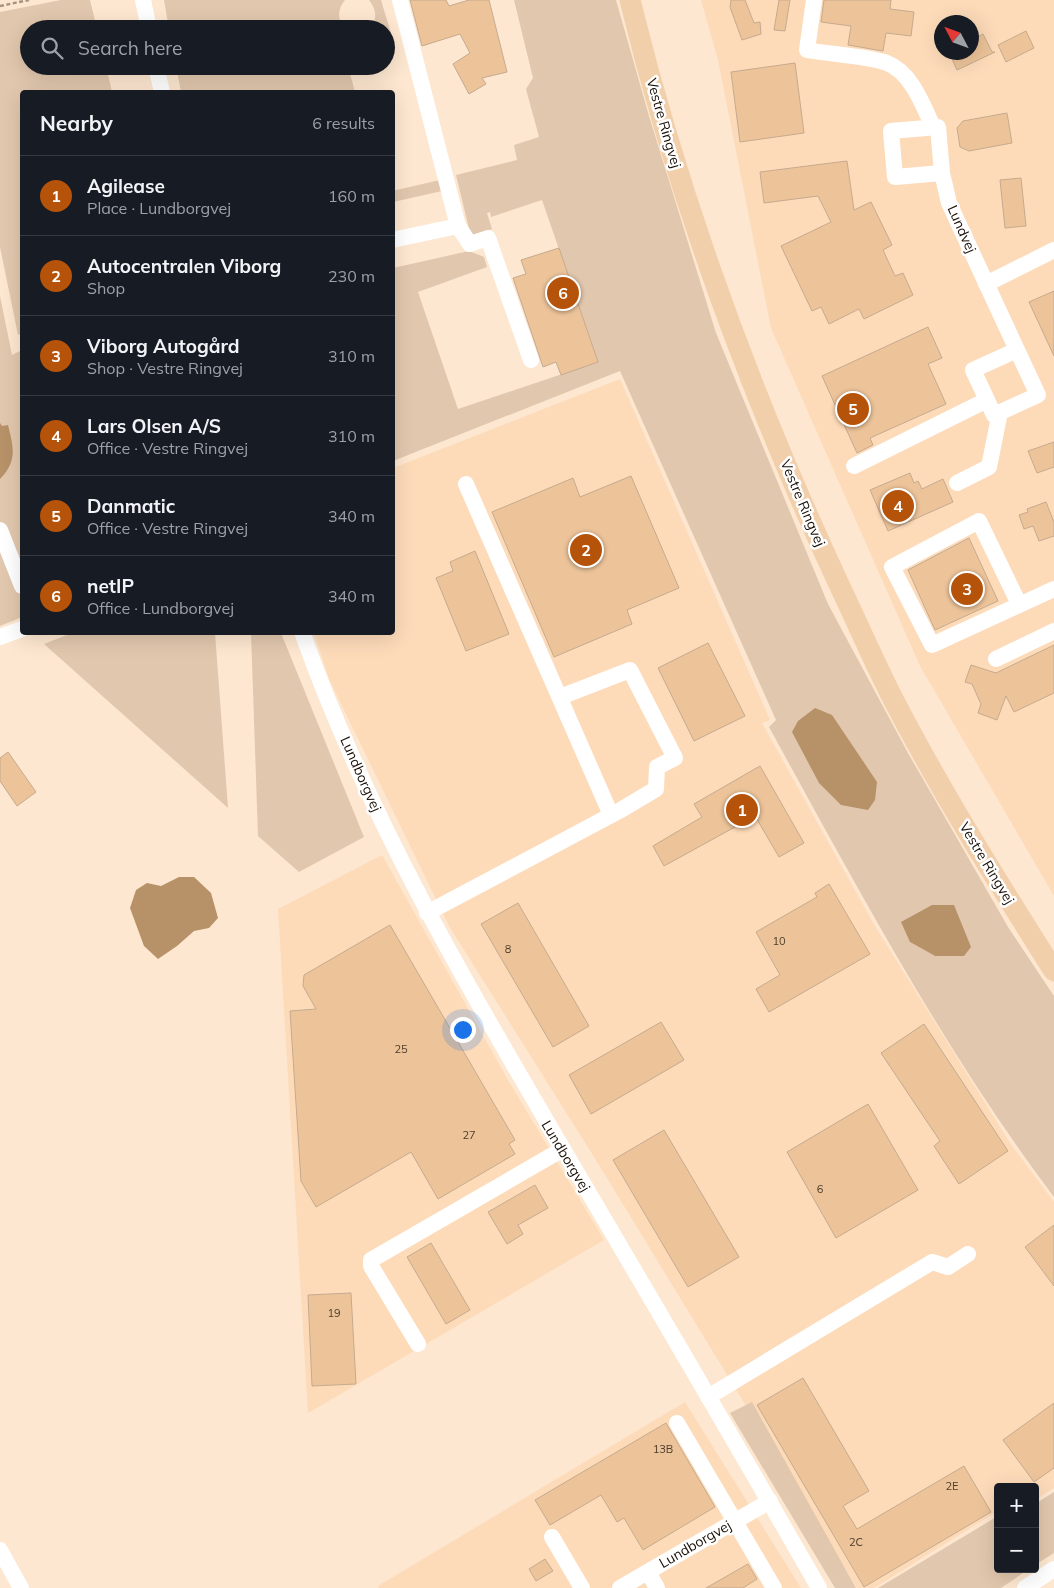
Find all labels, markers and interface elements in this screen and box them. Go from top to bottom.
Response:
north arrow [934,15,979,60]
search box [20,20,395,75]
icon: search [38,34,66,62]
text: Search here [78,36,182,60]
street label: Vestre Ringvej [643,76,685,170]
text: Nearby [40,110,113,136]
text: 6 results [312,113,375,133]
text: Agilease [87,174,165,198]
text: 1 [51,186,61,206]
text: 160 m [328,186,375,206]
text: Place · Lundborgvej [87,198,231,218]
street label: Lundvej [944,202,980,256]
text: Autocentralen Viborg [87,254,281,278]
text: 2 [51,266,61,286]
text: 230 m [328,266,375,286]
pin: 6 [547,274,579,312]
text: Shop [87,278,125,298]
text: Viborg Autogård [87,334,240,358]
text: 3 [51,346,61,366]
text: 310 m [328,346,375,366]
text: Shop · Vestre Ringvej [87,358,243,378]
pin: 5 [837,390,869,428]
text: Lars Olsen A/S [87,414,221,438]
text: 4 [51,426,61,446]
text: 310 m [328,426,375,446]
text: Office · Vestre Ringvej [87,438,248,458]
street label: Vestre Ringvej [777,457,829,549]
pin: 4 [882,487,914,525]
text: Danmatic [87,494,175,518]
text: 5 [51,506,61,526]
text: 340 m [328,506,375,526]
text: Office · Vestre Ringvej [87,518,248,538]
pin: 2 [570,531,602,569]
pin: 3 [951,570,983,608]
text: netIP [87,574,134,598]
text: 6 [51,586,61,606]
text: 340 m [328,586,375,606]
text: Office · Lundborgvej [87,598,234,618]
street label: Lundborgvej [336,734,386,814]
pin: 1 [726,791,758,829]
street label: Vestre Ringvej [955,819,1019,907]
house number: 10 [772,934,786,948]
house number: 8 [505,942,512,956]
your location [450,1017,476,1043]
house number: 25 [394,1042,408,1056]
street label: Lundborgvej [538,1117,594,1195]
house number: 27 [462,1128,476,1142]
house number: 6 [817,1182,824,1196]
house number: 19 [327,1306,341,1320]
house number: 13B [653,1442,673,1456]
house number: 2E [945,1479,959,1493]
map controls [994,1483,1039,1573]
button: + [994,1483,1039,1528]
street label: Lundborgvej [656,1516,734,1572]
button: − [994,1528,1039,1573]
house number: 2C [849,1535,863,1549]

